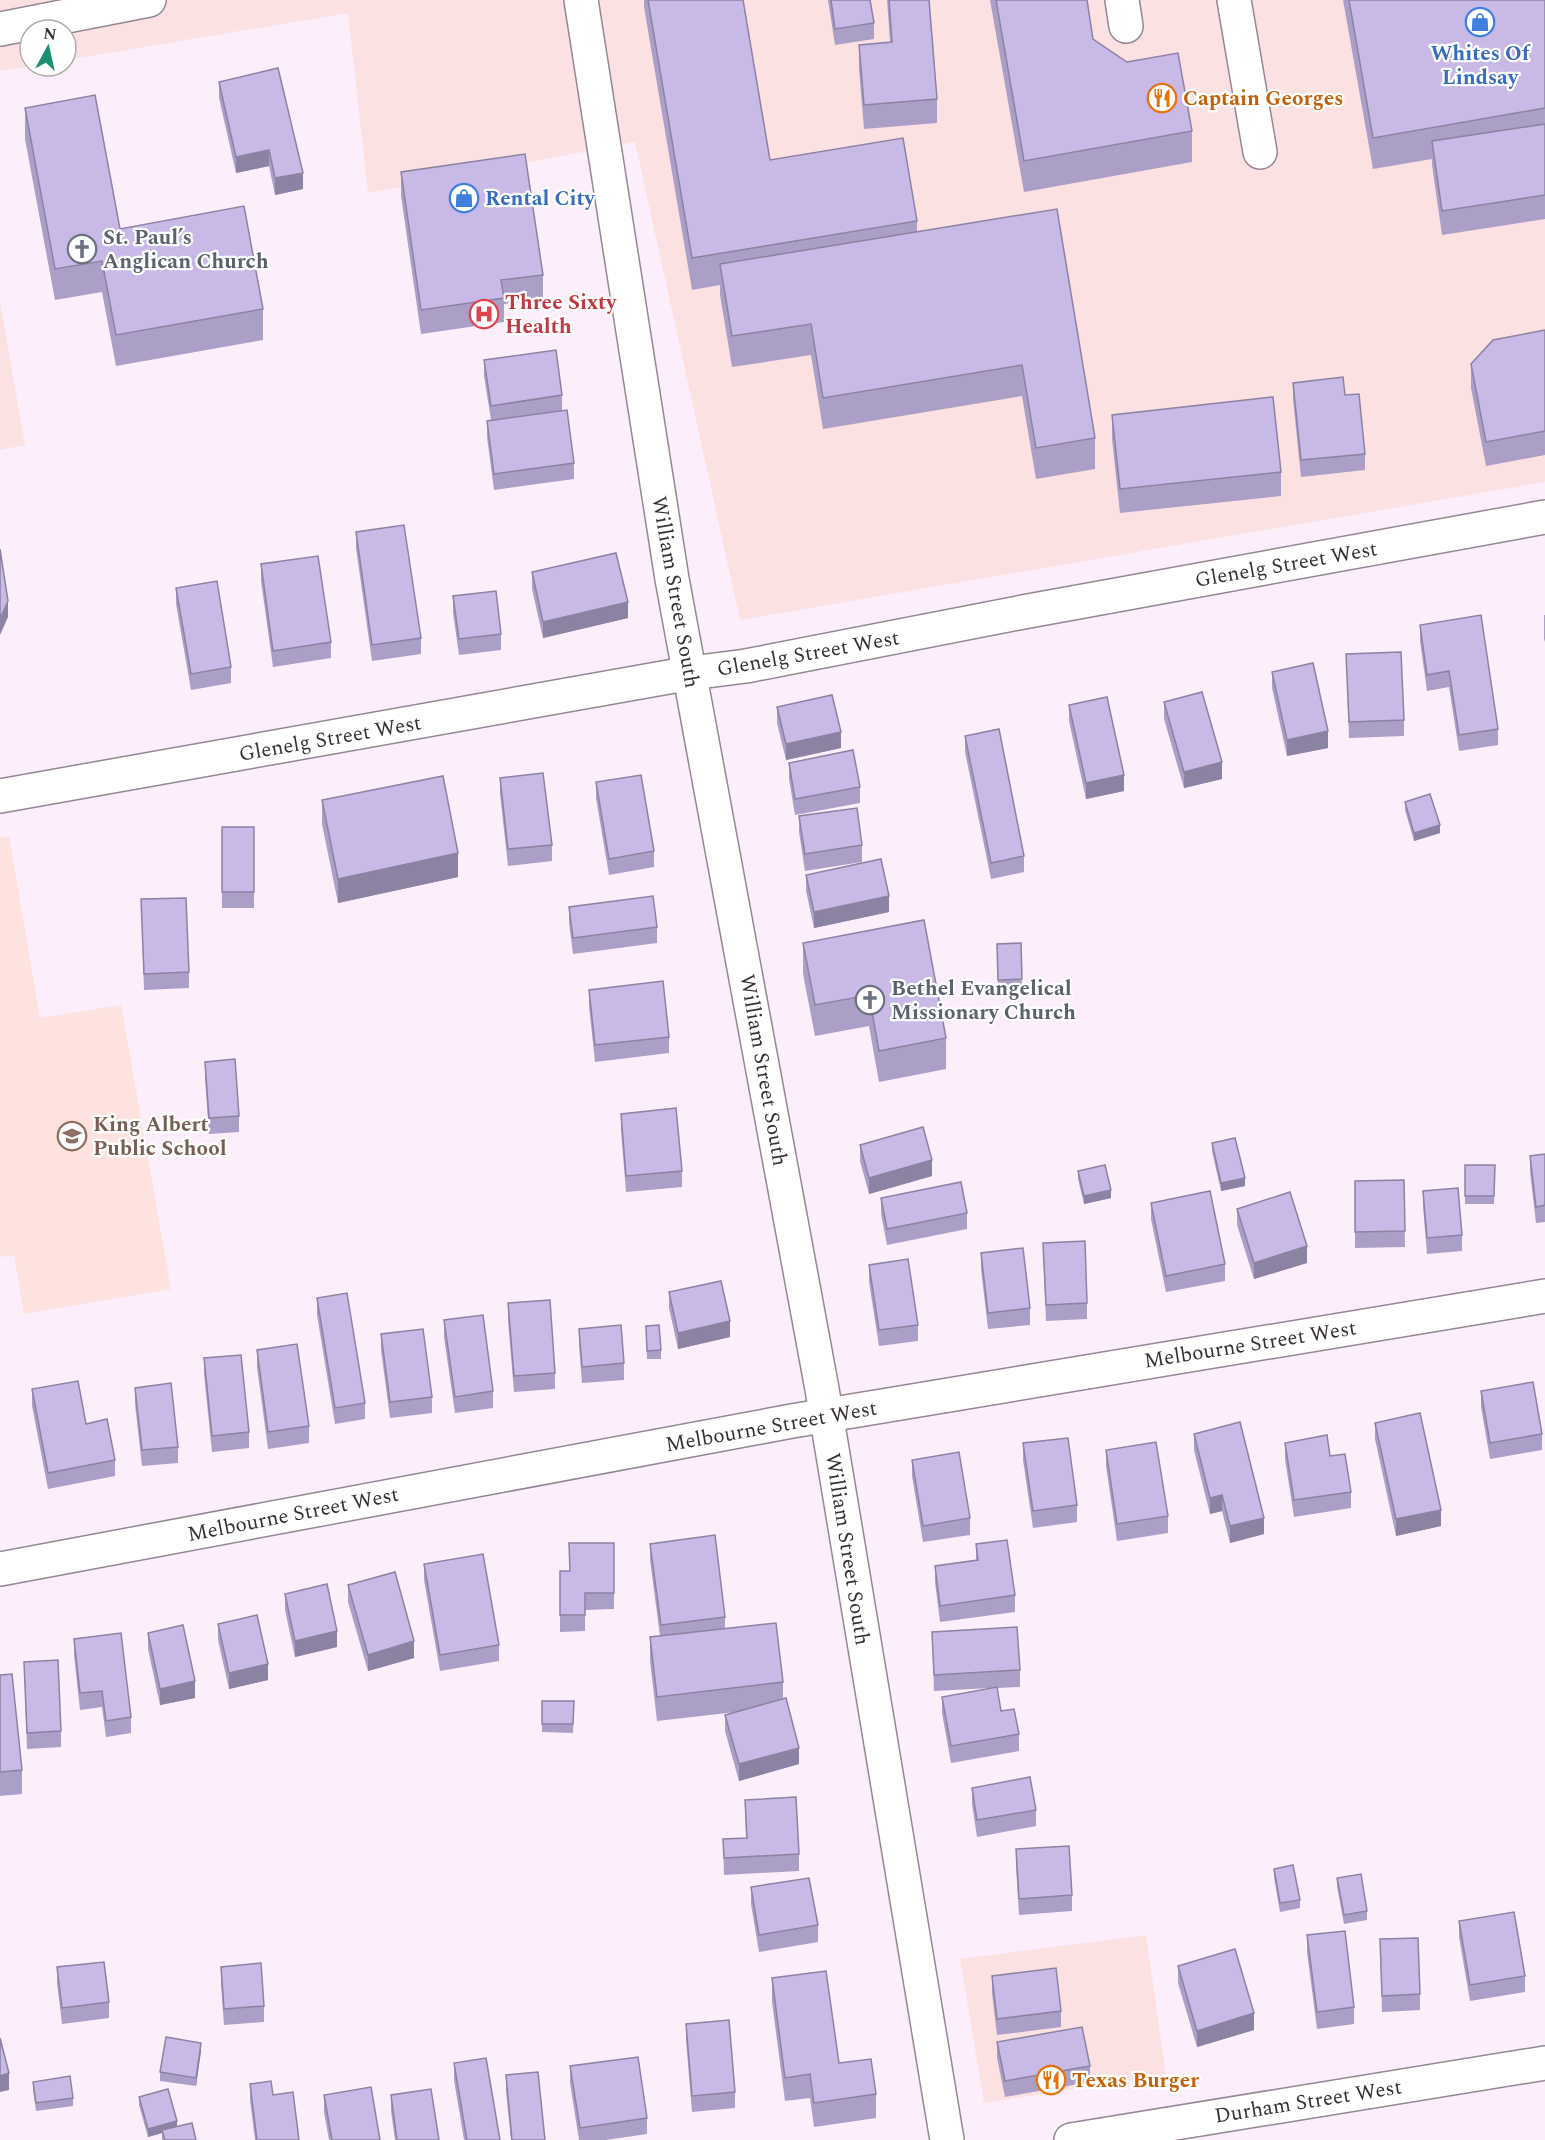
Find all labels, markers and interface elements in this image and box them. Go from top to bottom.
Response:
shop icon: Whites Of Lindsay [1464,6,1496,38]
north arrow [18,18,78,78]
text: N [42,21,58,47]
place label: Whites Of Lindsay [1430,38,1531,94]
restaurant icon: Captain Georges [1146,82,1178,114]
place label: Captain Georges [1183,83,1343,115]
shop icon: Rental City [448,182,480,214]
place label: Rental City [485,183,596,215]
place label: St. Paul’s Anglican Church [103,222,269,278]
church icon: St. Paul’s Anglican Church [66,233,98,265]
place label: Three Sixty Health [505,287,617,343]
hospital icon: Three Sixty Health [468,298,500,330]
street label: William Street South [642,494,708,691]
street label: Glenelg Street West [1192,533,1380,597]
street label: Glenelg Street West [714,622,902,686]
street label: Glenelg Street West [236,707,424,771]
street label: William Street South [730,972,796,1169]
place label: Bethel Evangelical Missionary Church [891,973,1076,1029]
church icon: Bethel Evangelical Missionary Church [854,984,886,1016]
place label: King Albert Public School [93,1109,227,1165]
school or university icon: King Albert Public School [56,1120,88,1152]
street label: Melbourne Street West [1142,1312,1359,1378]
street label: Melbourne Street West [663,1393,880,1461]
street label: William Street South [816,1451,878,1648]
street label: Melbourne Street West [185,1479,401,1551]
restaurant icon: Texas Burger [1035,2064,1067,2096]
place label: Texas Burger [1072,2065,1199,2097]
street label: Durham Street West [1212,2071,1404,2133]

